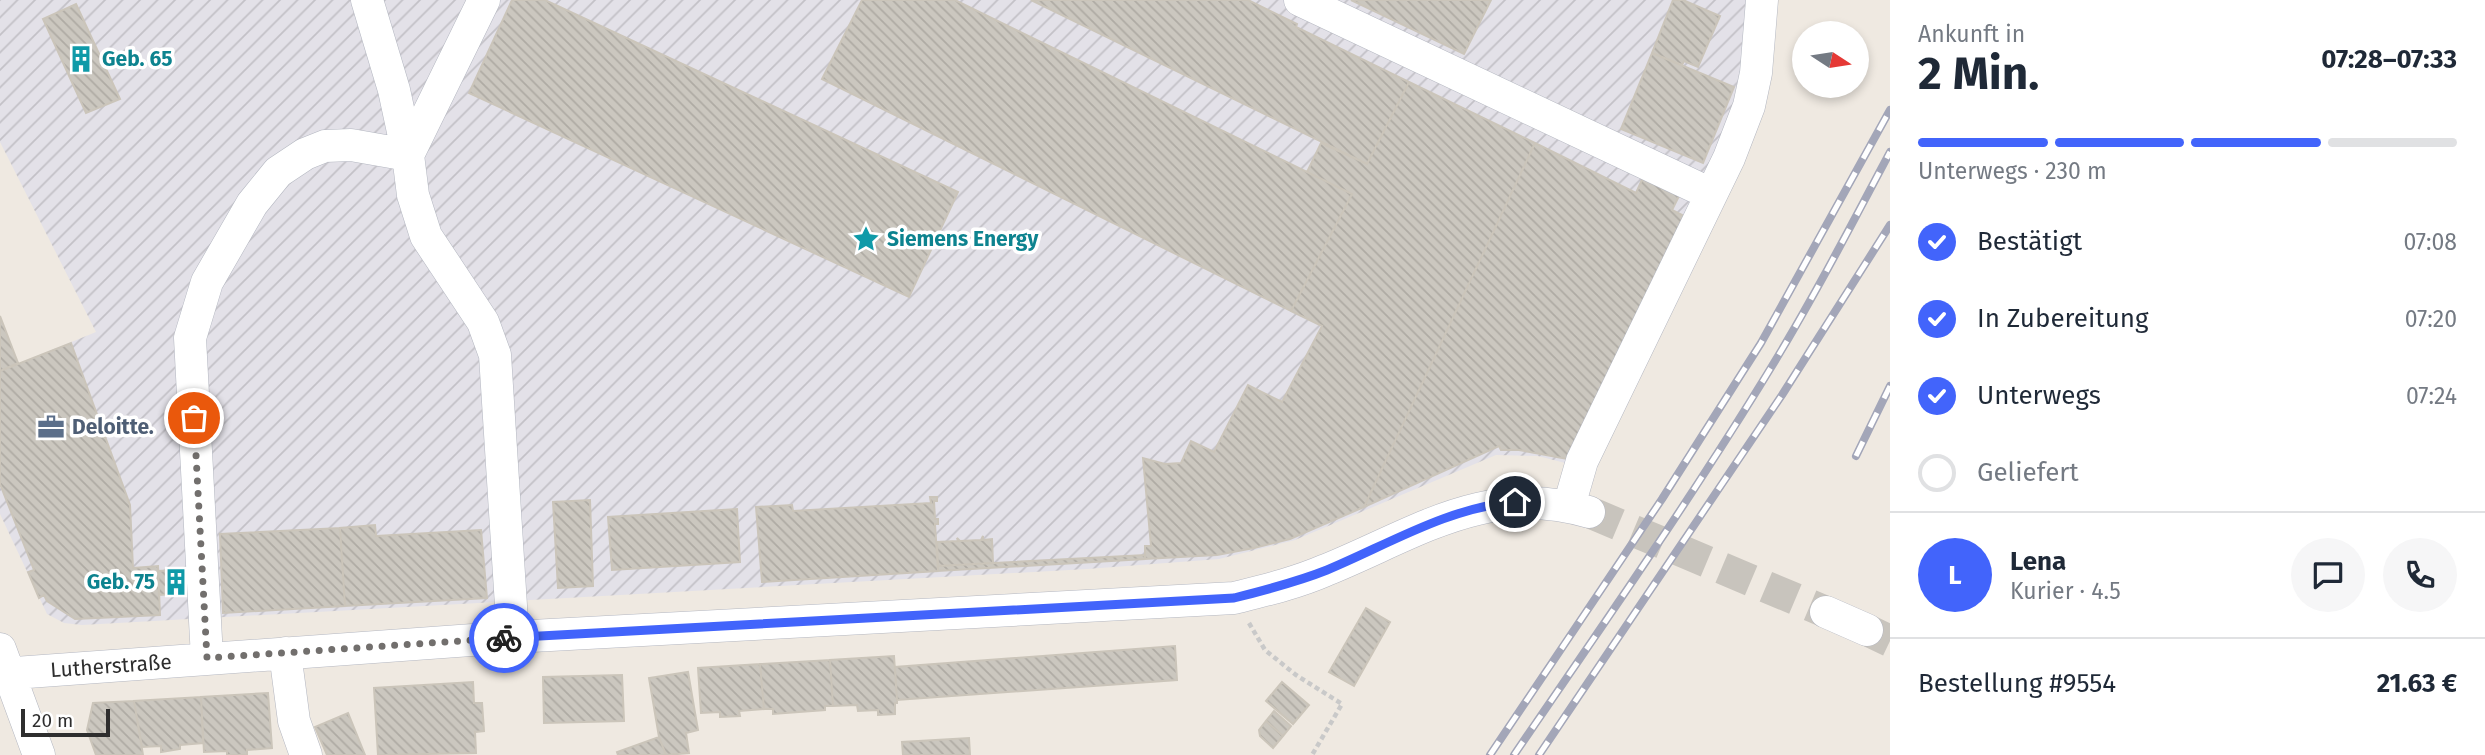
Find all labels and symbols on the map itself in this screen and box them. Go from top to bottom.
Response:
north arrow [1792,21,1869,98]
building icon: Geb. 65 [66,44,96,74]
place label: Geb. 65 [102,46,172,72]
place icon: Siemens Energy [851,224,881,254]
place label: Siemens Energy [887,226,1038,252]
pin [164,388,224,448]
office icon: Deloitte. [36,412,66,442]
place label: Deloitte. [72,414,154,440]
pin [1485,472,1545,532]
building icon: Geb. 75 [161,567,191,597]
place label: Geb. 75 [87,569,155,595]
courier [469,603,539,673]
street label: Lutherstraße [49,649,173,683]
scale bar [21,706,110,738]

